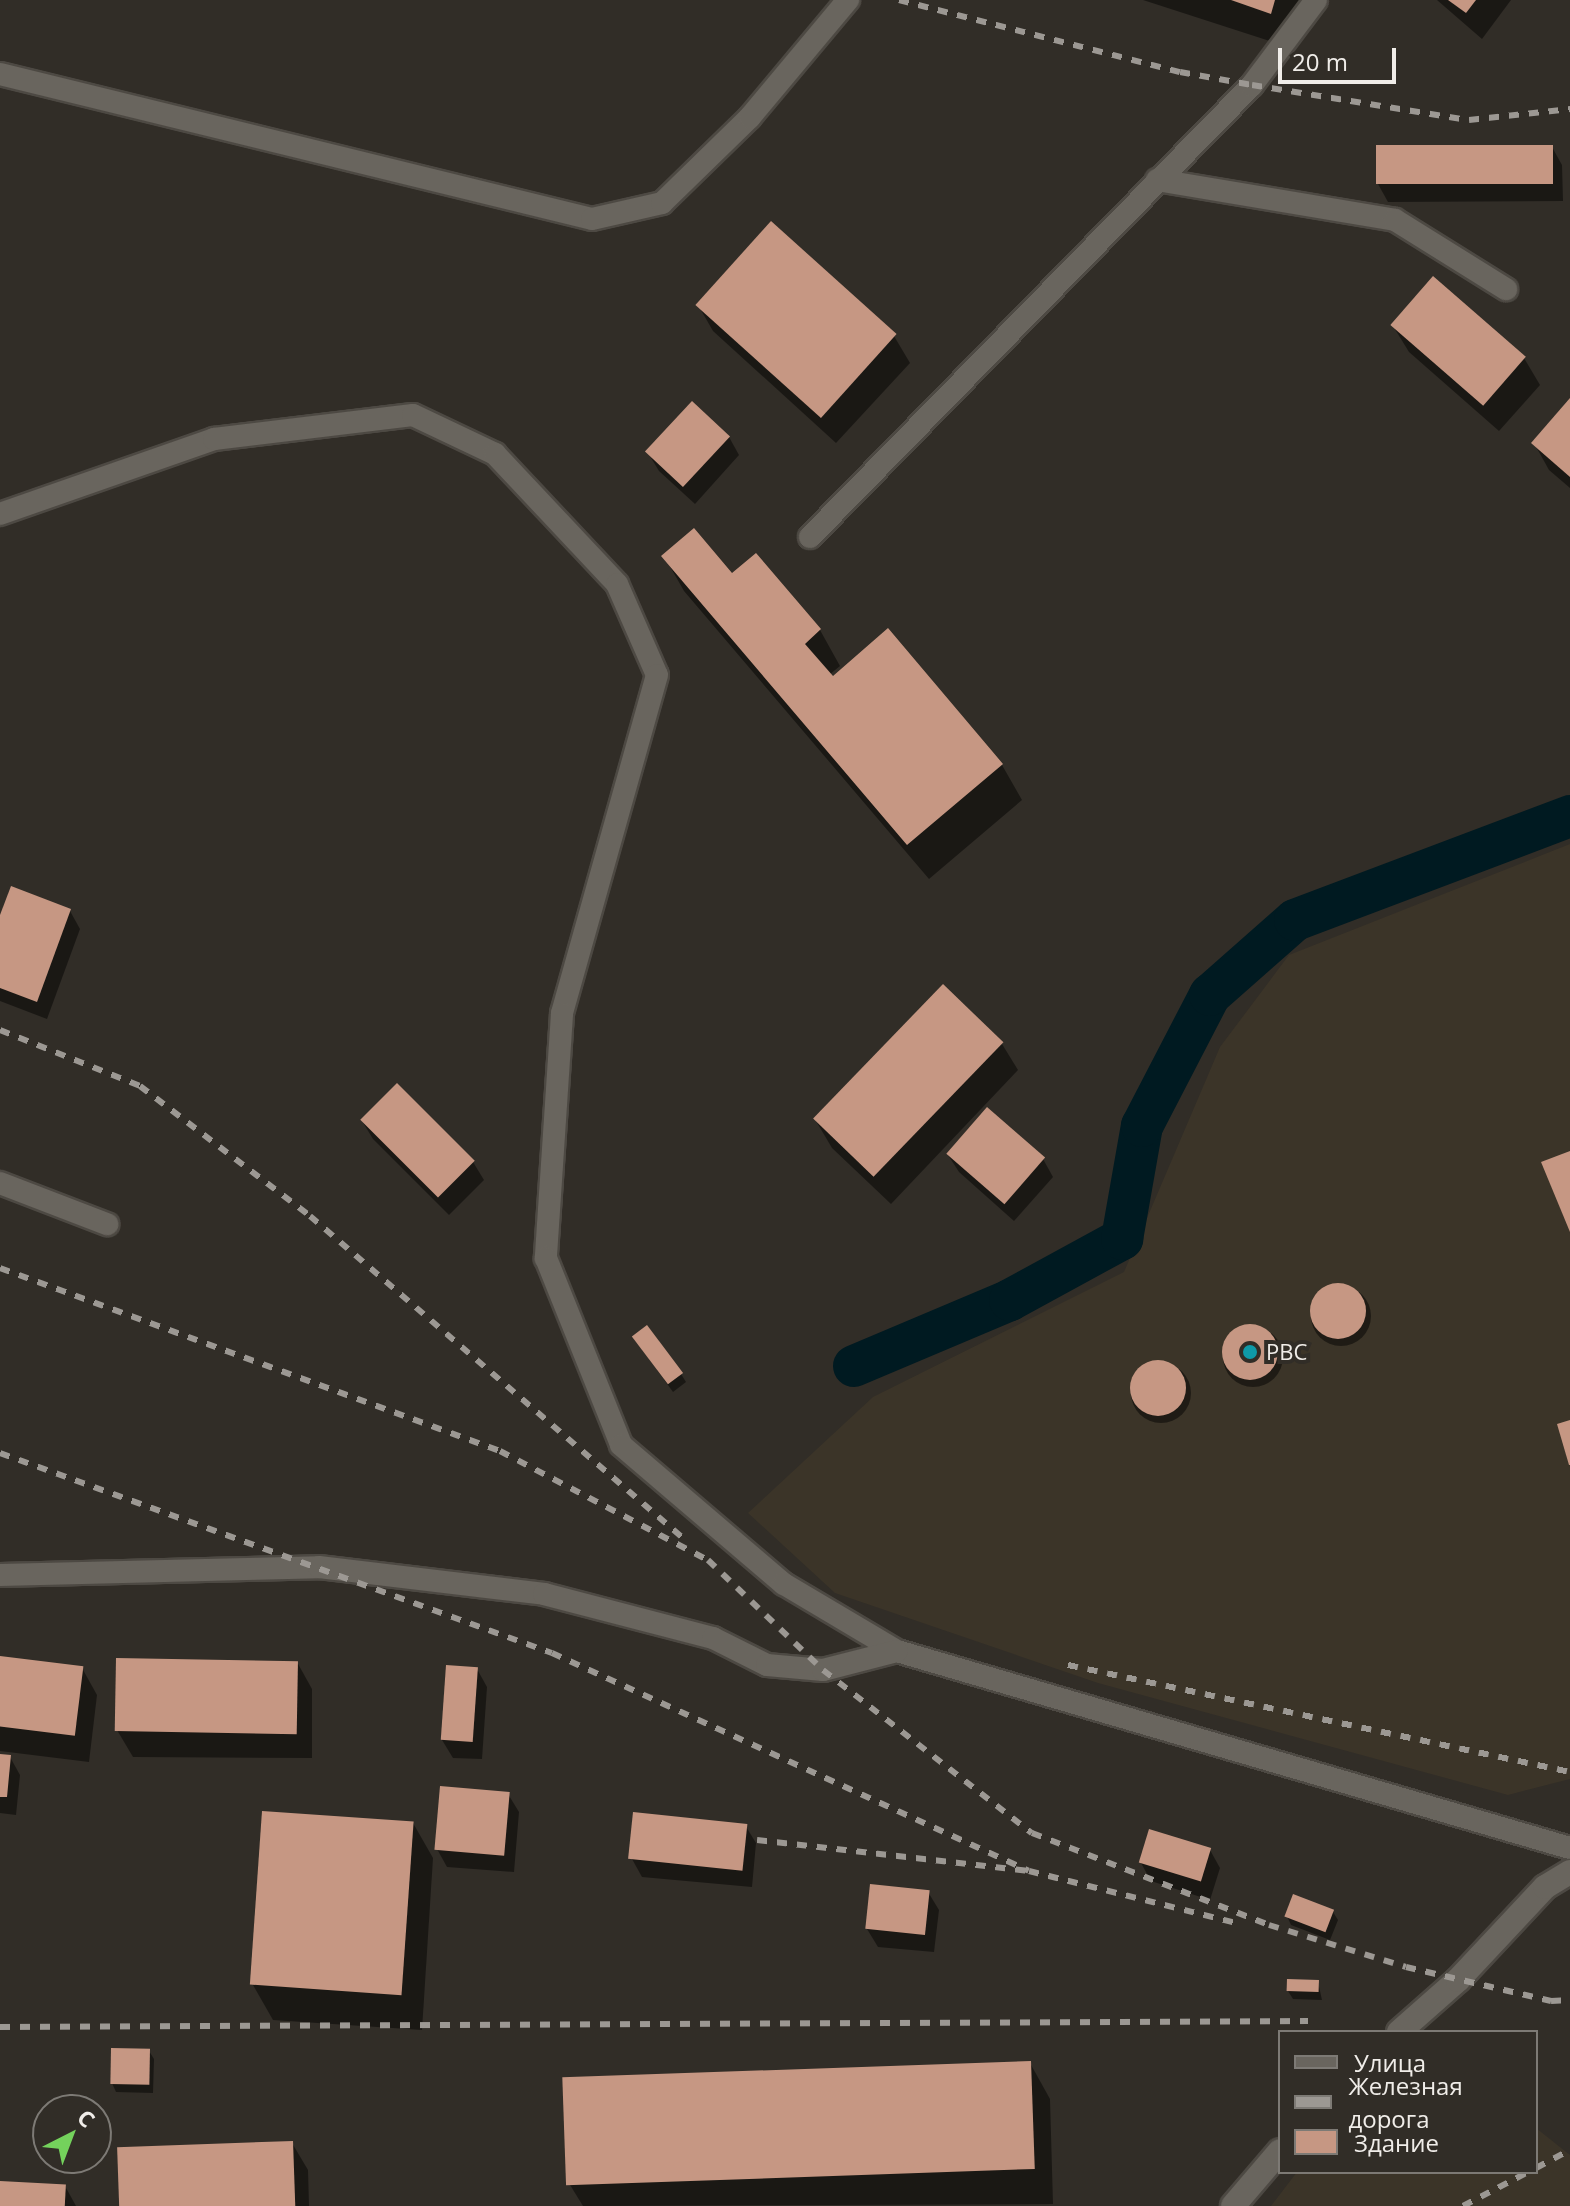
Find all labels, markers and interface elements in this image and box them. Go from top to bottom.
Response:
scale bar [1282,32,1400,82]
text: 20 m [1292,45,1348,78]
place label: РВС [1266,1339,1307,1365]
marker: РВС [1241,1343,1259,1361]
legend [1278,2030,1538,2174]
text: Улица [1354,2046,1426,2079]
text: Железная дорога [1348,2069,1463,2135]
north arrow [32,2094,112,2174]
text: С [71,2102,102,2133]
text: Здание [1354,2126,1439,2159]

